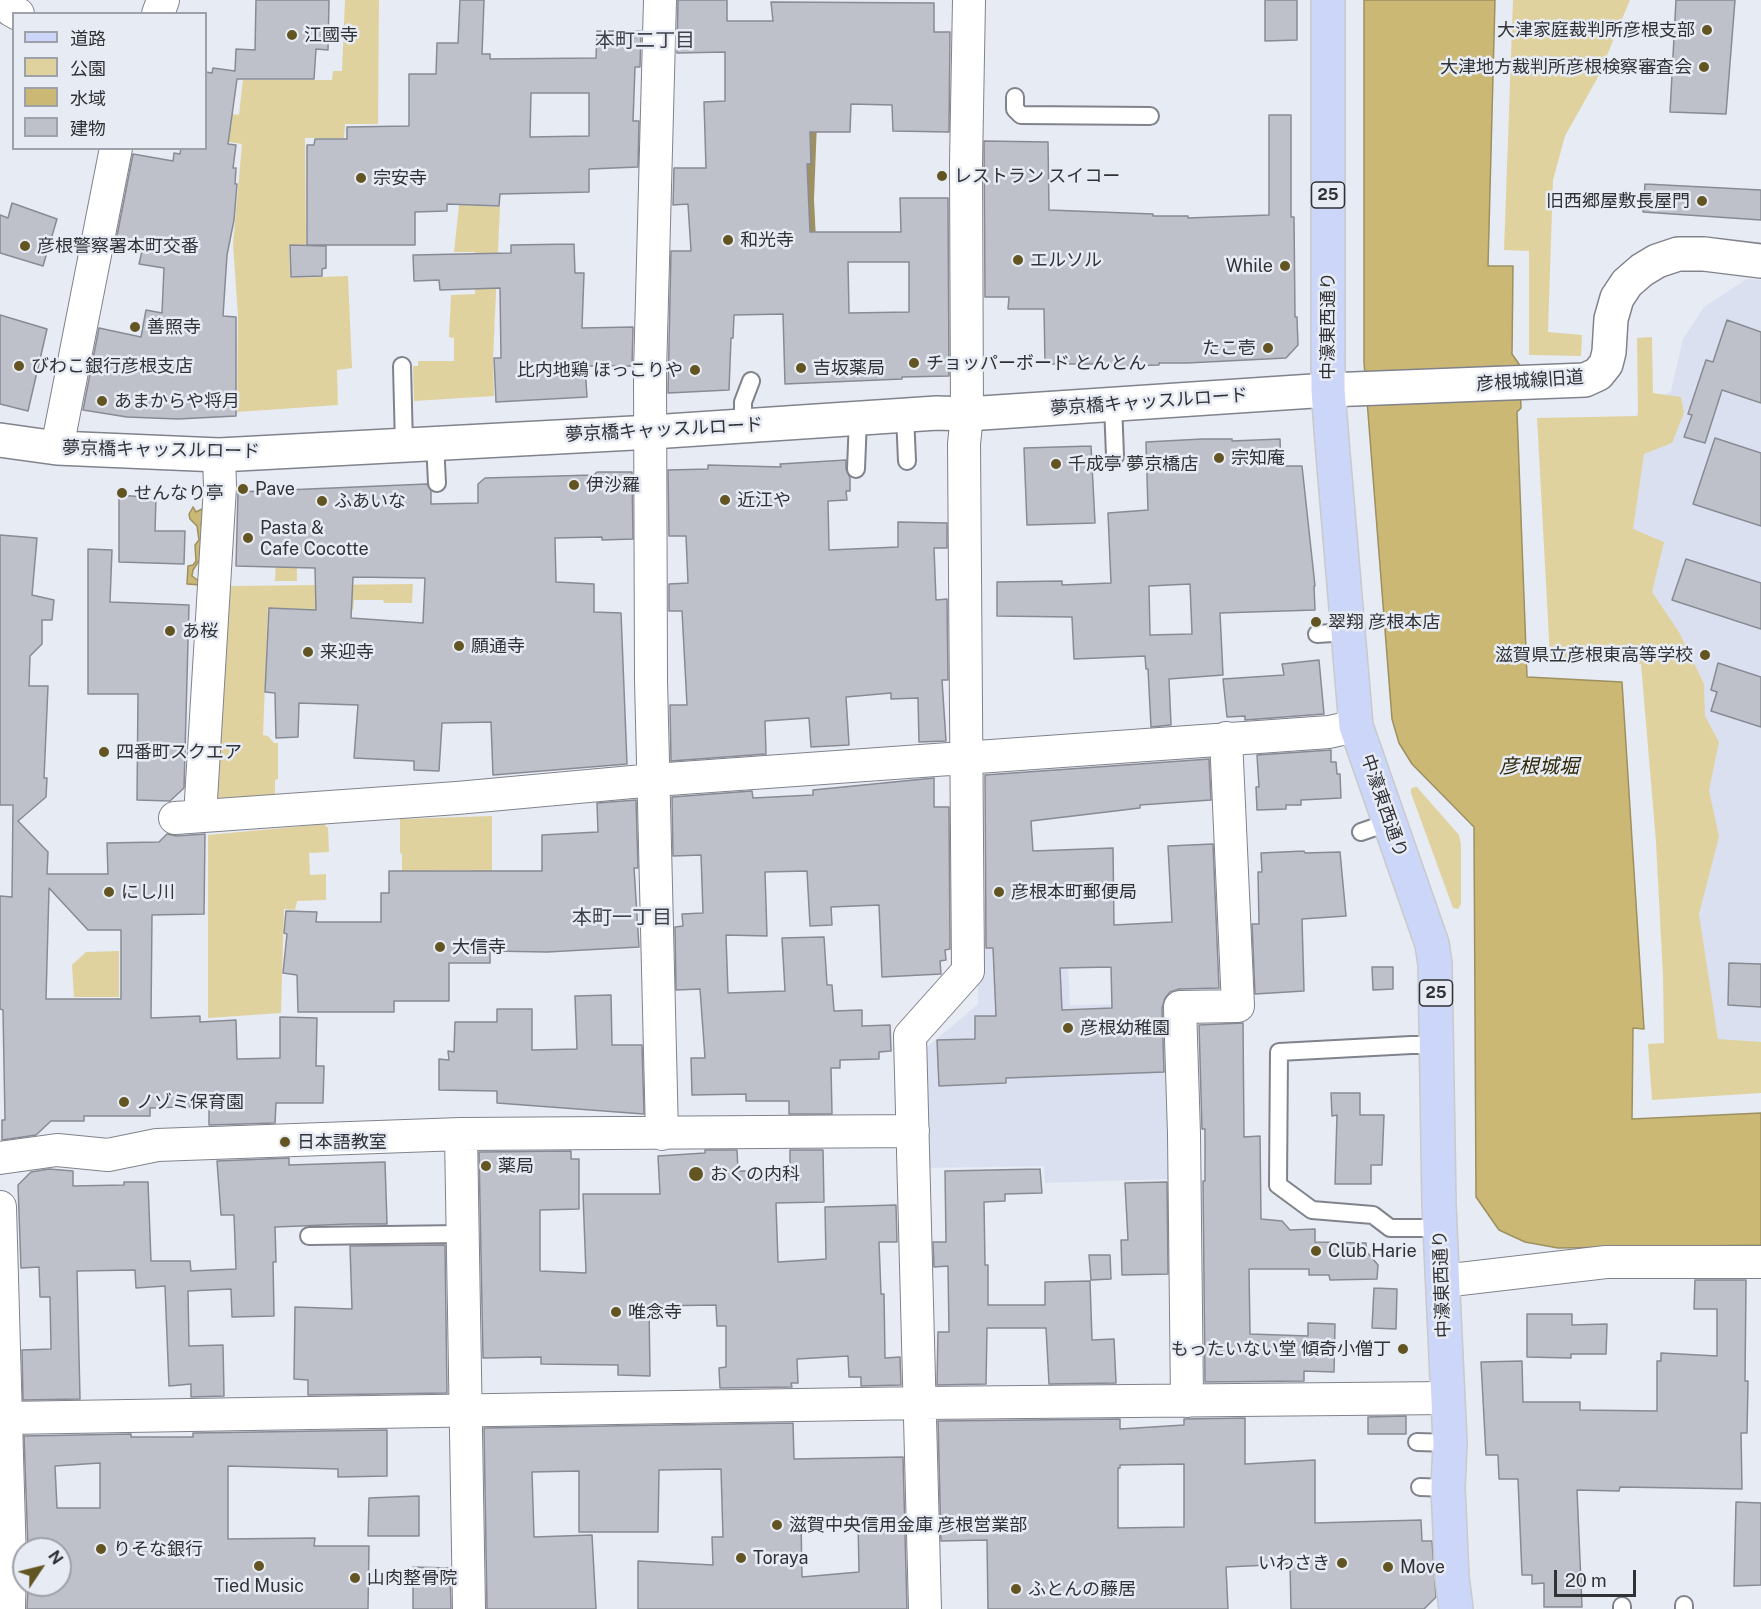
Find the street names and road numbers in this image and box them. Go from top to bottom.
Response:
road number: 25 [1312,182,1344,208]
street label: 中濠東西通り [1317,272,1339,380]
street label: 彦根城線旧道 [1475,366,1585,396]
street label: 夢京橋キャッスルロード [1049,384,1249,420]
street label: 夢京橋キャッスルロード [565,414,763,446]
street label: 夢京橋キャッスルロード [62,437,260,463]
street label: 中濠東西通り [1356,751,1412,861]
road number: 25 [1420,980,1452,1006]
street label: 中濠東西通り [1429,1230,1455,1338]

